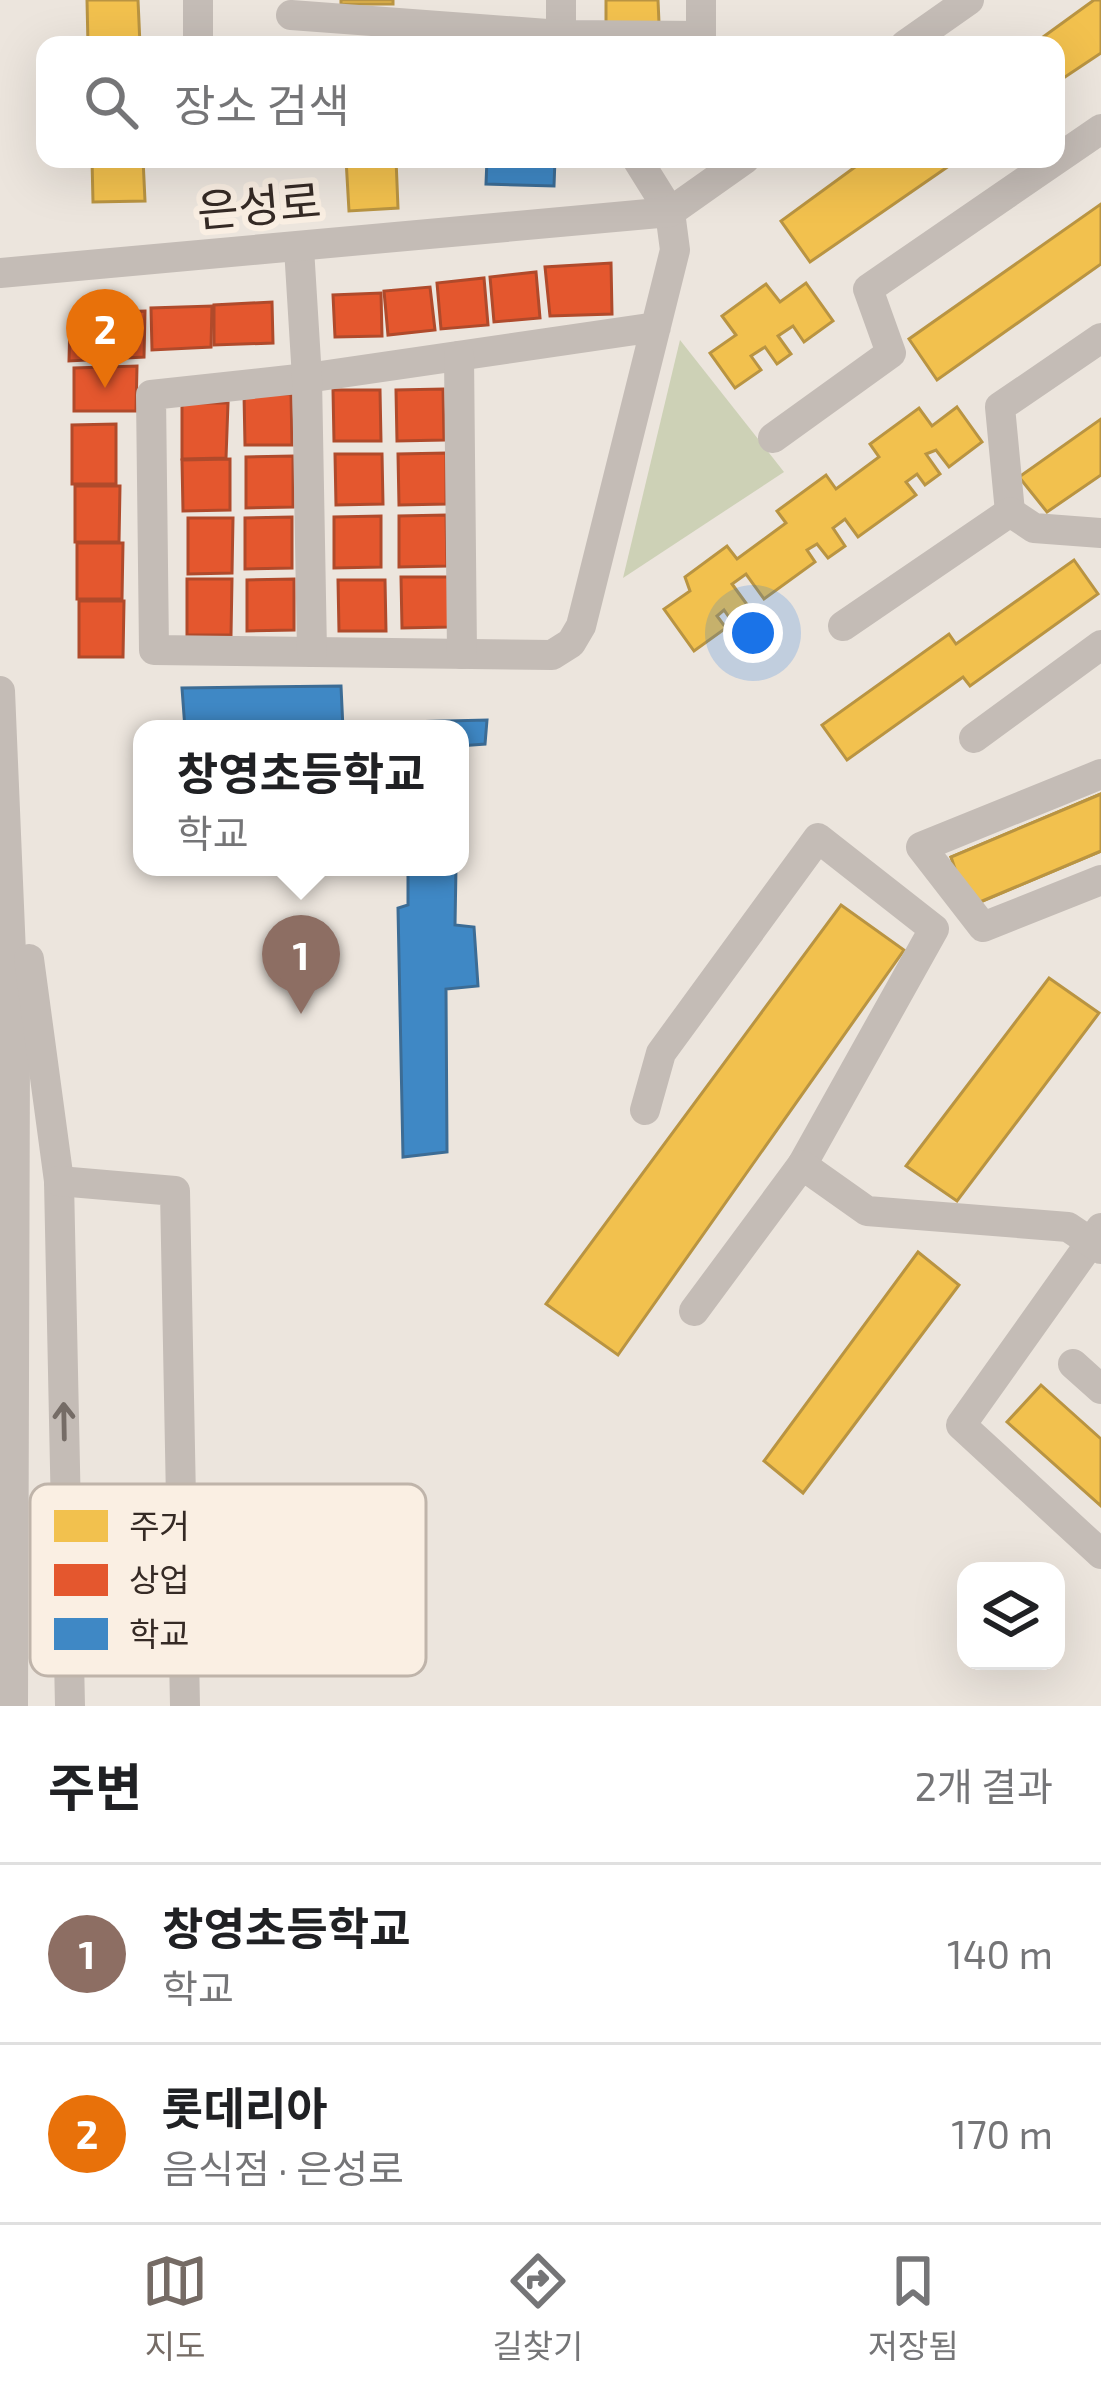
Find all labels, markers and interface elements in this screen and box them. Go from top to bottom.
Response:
search box [36,36,1065,168]
icon: search [78,69,144,135]
text: 장소 검색 [174,77,350,131]
street label: 은성로 [195,172,323,236]
pin: 2 [66,289,144,388]
your location [723,603,783,663]
popup [133,720,469,876]
text: 창영초등학교 [177,745,425,799]
text: 학교 [177,809,249,856]
pin: 1 [262,915,340,1014]
one-way arrow [53,1402,75,1441]
legend [30,1484,426,1676]
text: 주거 [129,1505,190,1545]
text: 상업 [129,1559,190,1599]
map controls [957,1562,1065,1670]
button: layers [957,1562,1065,1670]
text: 학교 [129,1613,190,1653]
text: 주변 [48,1755,142,1816]
text: 2개 결과 [915,1762,1053,1809]
text: 창영초등학교 [162,1900,410,1954]
text: 1 [79,1930,95,1977]
text: 140 m [947,1930,1053,1977]
text: 학교 [162,1964,234,2011]
text: 롯데리아 [162,2080,328,2134]
text: 2 [76,2110,98,2157]
text: 170 m [951,2110,1053,2157]
text: 음식점 · 은성로 [162,2144,404,2191]
tab: 지도 [142,2248,208,2368]
tab: 길찾기 [492,2248,583,2368]
tab: 저장됨 [868,2248,959,2368]

